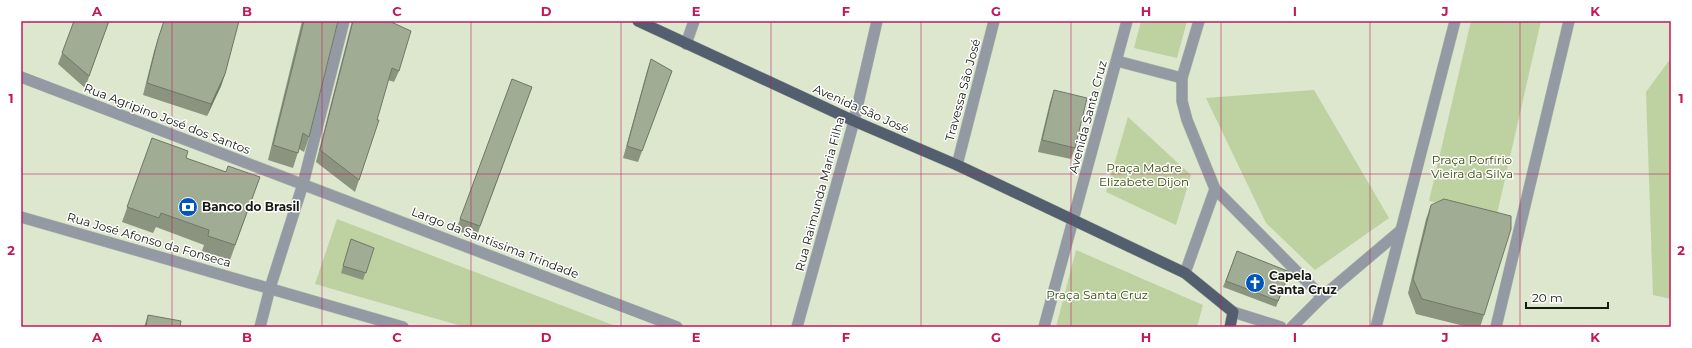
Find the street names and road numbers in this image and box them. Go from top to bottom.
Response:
street label: Travessa São José [942,37,983,143]
street label: Avenida Santa Cruz [1065,59,1110,175]
street label: Rua Agripino José dos Santos [82,80,253,157]
street label: Avenida São José [811,81,911,136]
street label: Rua Raimunda Maria Filha [792,115,847,273]
street label: Largo da Santissima Trindade [409,204,581,281]
street label: Rua José Afonso da Fonseca [65,209,233,270]

